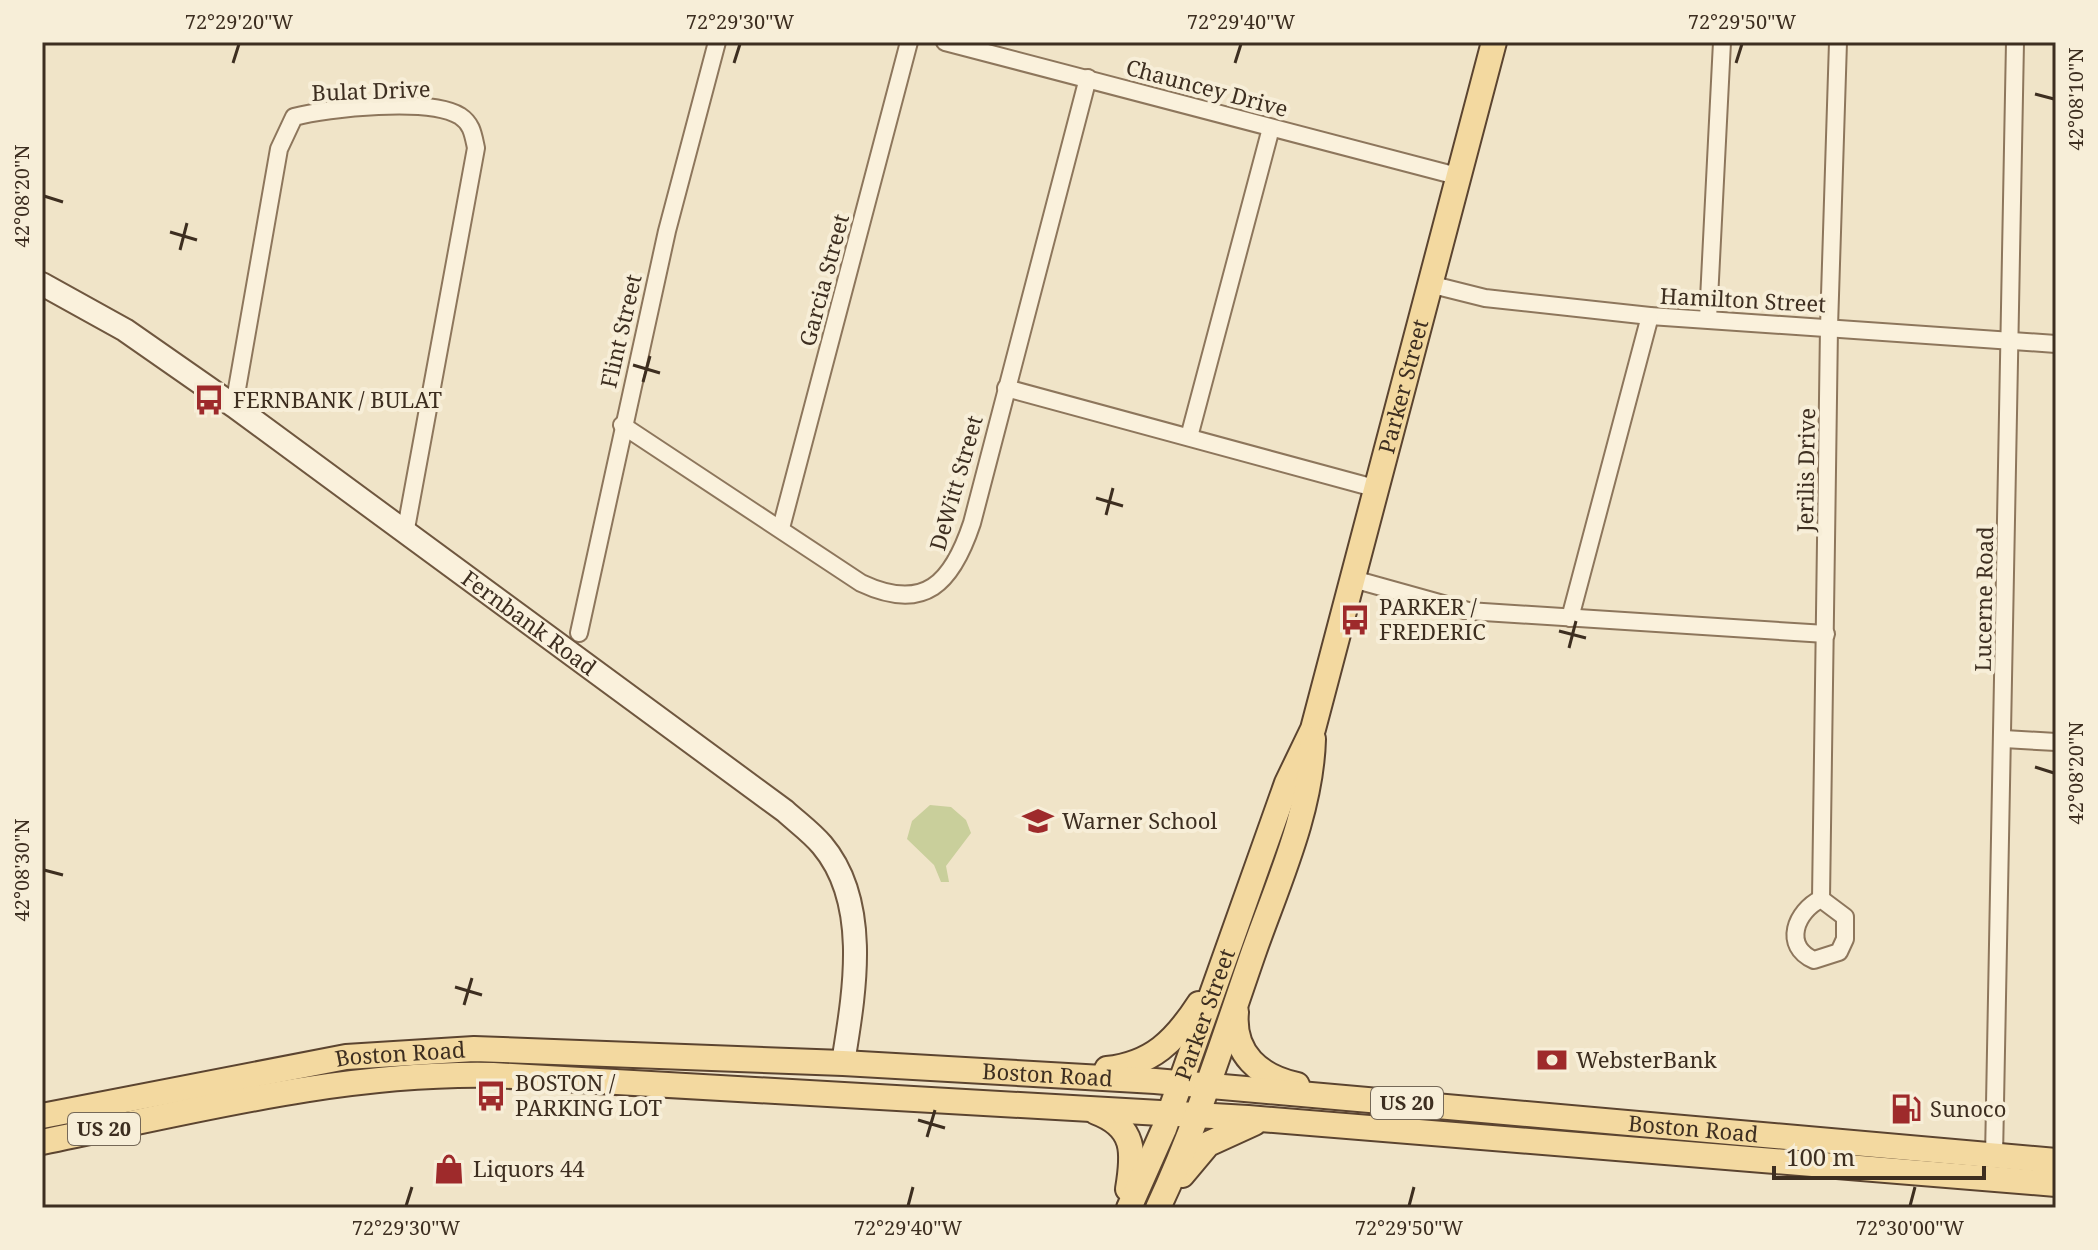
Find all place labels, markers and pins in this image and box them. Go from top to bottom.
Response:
bus stop icon: FERNBANK / BULAT [192,383,226,417]
place label: FERNBANK / BULAT [233,384,442,414]
place label: PARKER / FREDERIC [1379,591,1486,646]
bus stop icon: PARKER / FREDERIC [1338,603,1372,637]
school or university icon: Warner School [1021,804,1055,838]
place label: Warner School [1062,805,1217,835]
bank icon: WebsterBank [1535,1043,1569,1077]
place label: WebsterBank [1576,1044,1717,1074]
place label: BOSTON / PARKING LOT [515,1067,662,1122]
bus stop icon: BOSTON / PARKING LOT [474,1079,508,1113]
fuel station icon: Sunoco [1889,1092,1923,1126]
place label: Sunoco [1930,1093,2006,1123]
shop icon: Liquors 44 [432,1152,466,1186]
place label: Liquors 44 [473,1153,585,1183]

